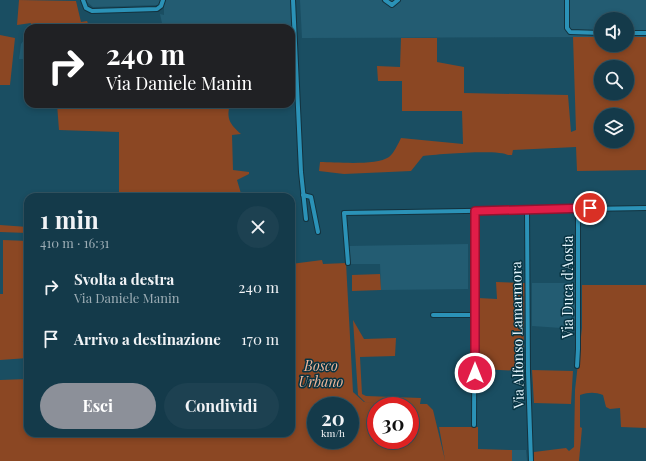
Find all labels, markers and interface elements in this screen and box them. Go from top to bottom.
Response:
map controls [594,12,634,148]
button: sound [594,12,634,52]
text: 240 m [106,35,185,72]
icon: right [40,40,92,92]
button: search [594,60,634,100]
text: Via Daniele Manin [106,71,252,95]
button: layers [594,108,634,148]
pin [573,191,607,225]
icon: arrive [579,197,601,219]
text: 1 min [40,203,99,235]
button: close [237,206,279,248]
text: 410 m · 16:31 [40,234,109,251]
street label: Via Duca d'Aosta [558,236,577,339]
street label: Via Alfonso Lamarmora [506,261,528,410]
text: Svolta a destra [74,269,174,289]
icon: right [40,276,62,298]
text: 240 m [238,277,279,297]
text: Via Daniele Manin [74,289,180,306]
icon: arrive [40,328,62,350]
text: Arrivo a destinazione [74,329,221,349]
text: 170 m [241,329,279,349]
position arrow [454,352,496,394]
park label: Bosco Urbano [299,356,344,391]
button: Esci [40,383,156,429]
button: Condividi [164,383,279,429]
speed limit sign: 30 [367,397,419,449]
text: 20 [321,404,345,431]
text: km/h [321,426,345,440]

